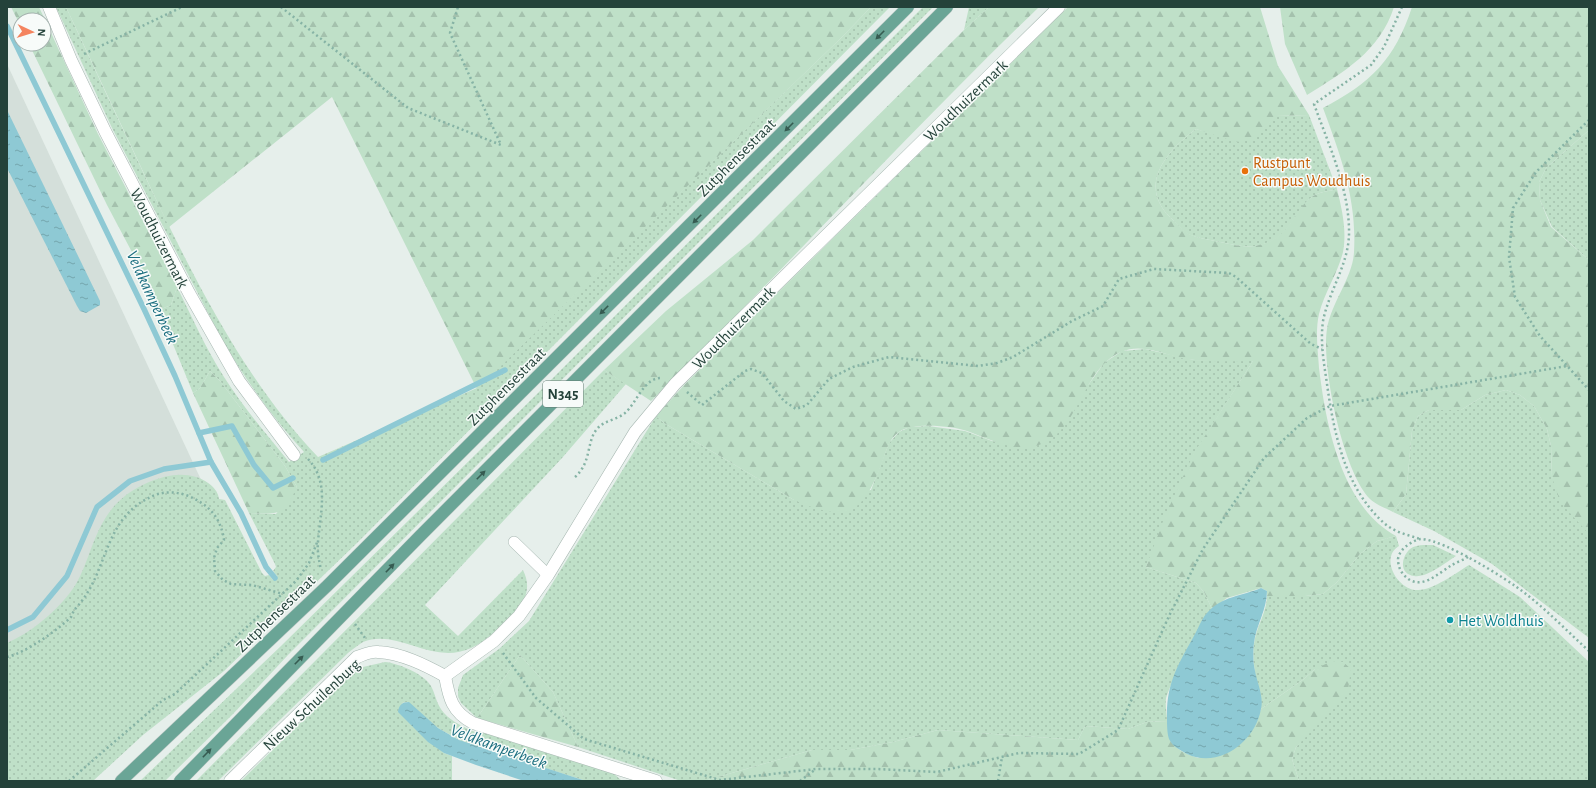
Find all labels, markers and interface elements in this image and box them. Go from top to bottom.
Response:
north arrow [12,12,52,52]
text: N [36,28,47,37]
one-way arrow [875,30,885,40]
street label: Woudhuizermark [921,56,1011,145]
street label: Zutphensestraat [695,116,779,200]
one-way arrow [784,122,794,132]
place label: Rustpunt Campus Woudhuis [1253,155,1370,189]
marker: Rustpunt Campus Woudhuis [1240,166,1250,176]
street label: Woudhuizermark [127,186,191,292]
one-way arrow [692,214,702,224]
water label: Veldkamperbeek [123,248,182,347]
street label: Woudhuizermark [689,283,779,372]
one-way arrow [599,305,609,315]
street label: Zutphensestraat [465,345,549,429]
road number: N345 [543,381,583,407]
one-way arrow [476,470,486,480]
one-way arrow [385,563,394,573]
street label: Zutphensestraat [233,572,318,655]
place label: Het Woldhuis [1458,613,1544,629]
marker: Het Woldhuis [1445,615,1455,625]
one-way arrow [294,655,303,665]
street label: Nieuw Schuilenburg [260,656,363,754]
water label: Veldkamperbeek [448,721,549,773]
one-way arrow [203,748,212,758]

